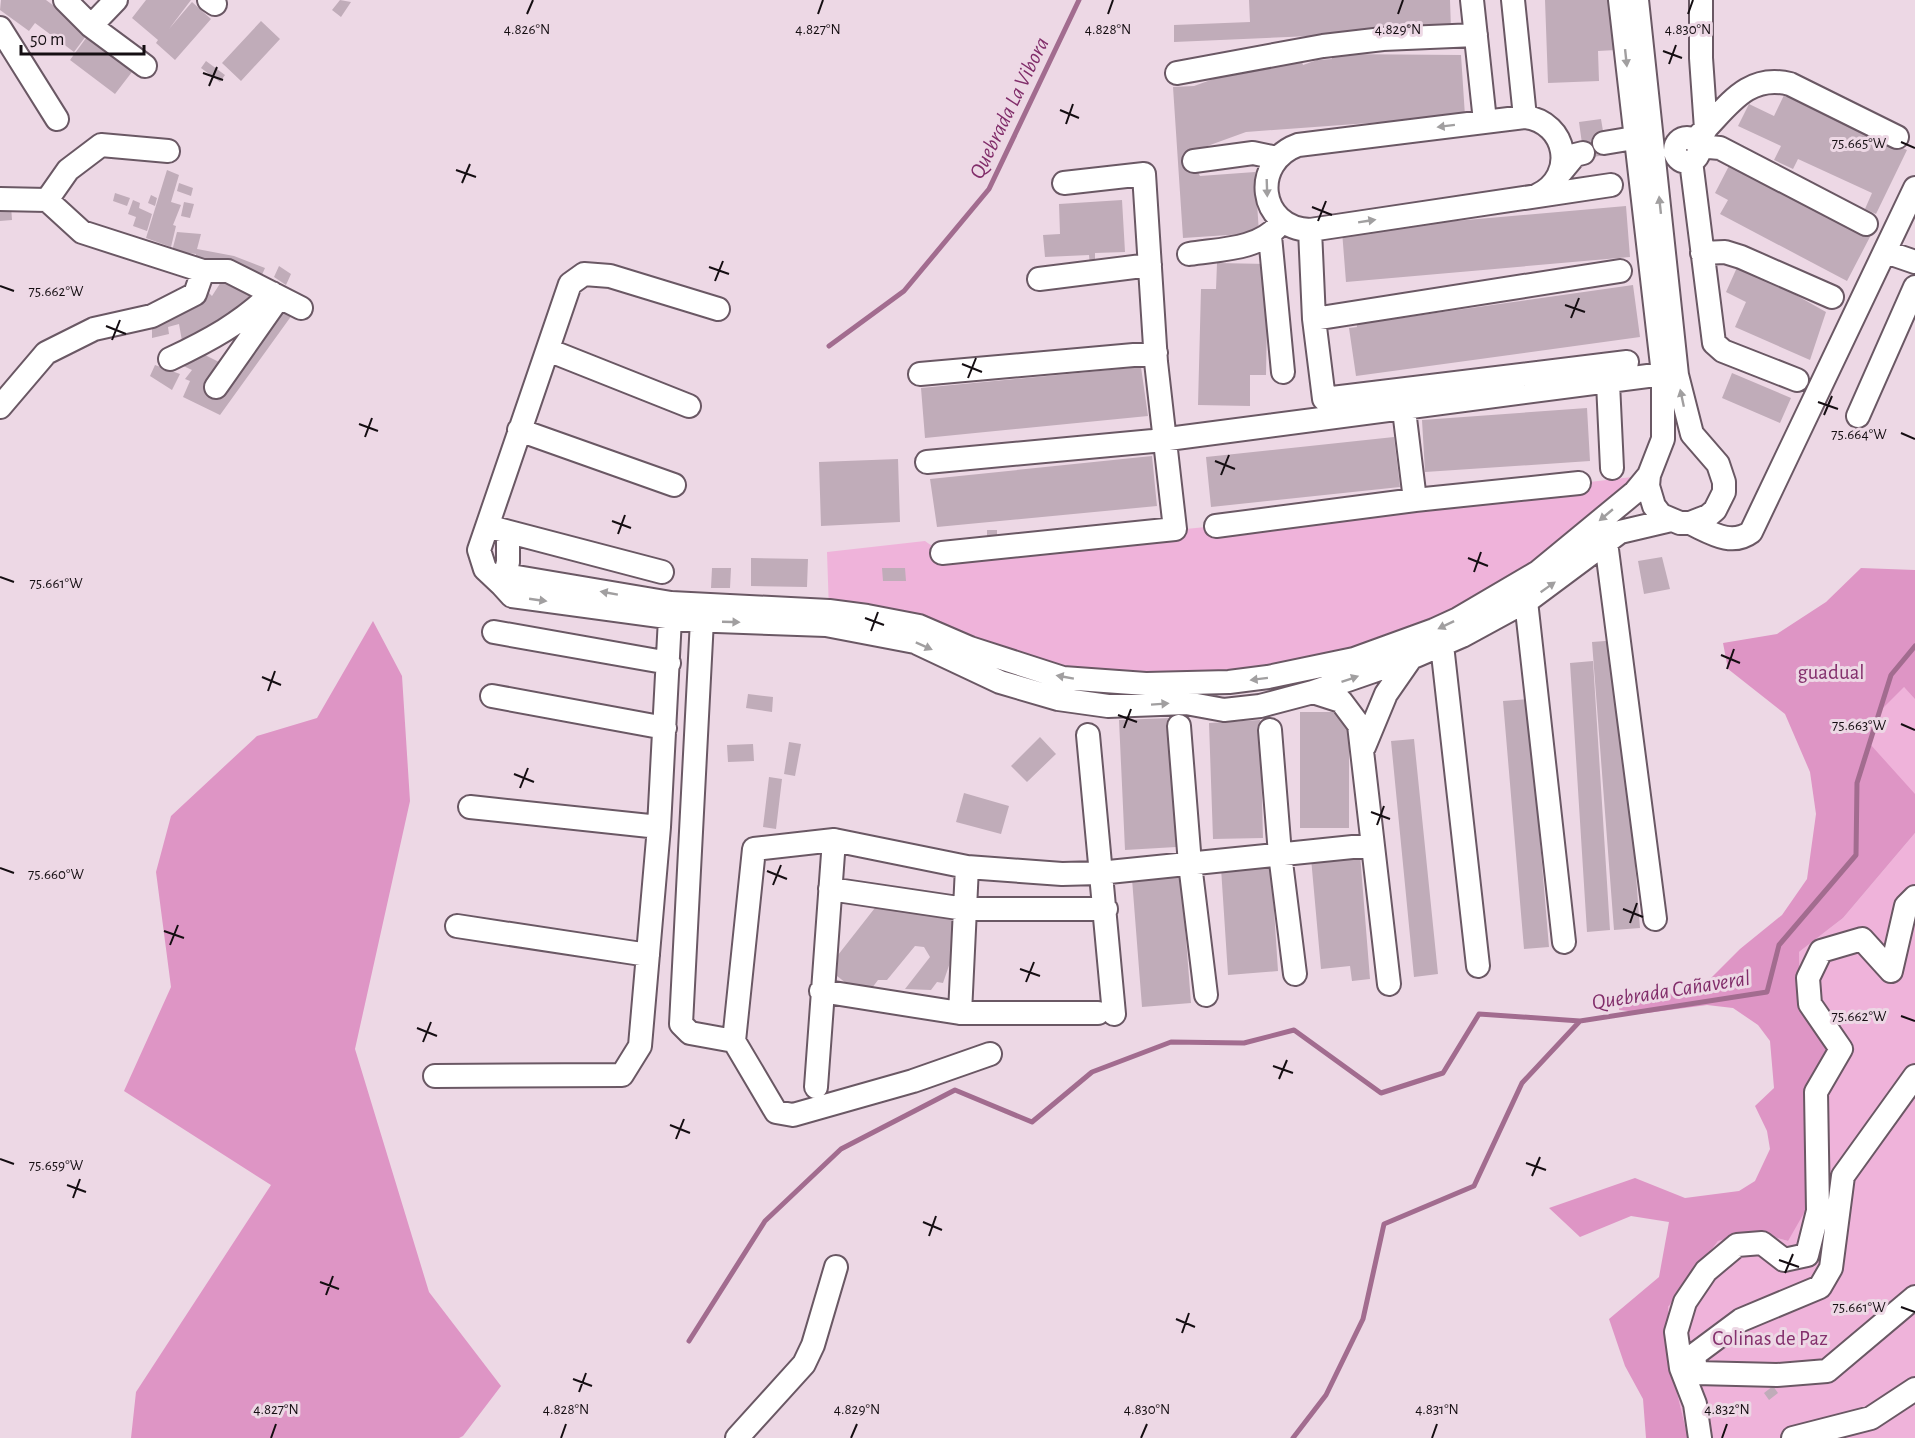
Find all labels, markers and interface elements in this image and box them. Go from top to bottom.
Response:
scale bar [21,18,144,56]
text: 4.826°N [504,22,550,37]
text: 4.827°N [795,22,841,37]
text: 4.828°N [1085,22,1131,37]
text: 4.829°N [1375,22,1421,37]
text: 4.830°N [1665,22,1711,37]
text: 50 m [30,31,64,49]
water label: Quebrada La Vibora [965,34,1053,182]
one-way arrow [1621,49,1631,68]
one-way arrow [1436,121,1455,131]
text: 75.665°W [1832,136,1887,151]
one-way arrow [1263,179,1272,198]
one-way arrow [1655,195,1664,214]
one-way arrow [1358,216,1377,225]
text: 75.662°W [29,284,84,299]
one-way arrow [1677,388,1686,407]
text: 75.664°W [1831,427,1887,442]
one-way arrow [1599,508,1614,521]
text: 75.661°W [29,576,83,591]
one-way arrow [1540,581,1556,593]
one-way arrow [599,588,618,597]
one-way arrow [528,595,547,604]
one-way arrow [722,617,741,626]
one-way arrow [1438,620,1455,629]
one-way arrow [915,642,932,651]
park label: guadual [1797,662,1865,683]
one-way arrow [1055,672,1074,681]
one-way arrow [1250,674,1269,683]
one-way arrow [1341,674,1359,684]
one-way arrow [1151,700,1170,709]
text: 75.663°W [1832,718,1887,733]
text: 75.660°W [28,867,85,882]
water label: Quebrada Cañaveral [1590,967,1752,1013]
text: 75.662°W [1832,1009,1887,1024]
text: 75.659°W [29,1158,84,1173]
text: 75.661°W [1832,1300,1886,1315]
park label: Colinas de Paz [1712,1328,1828,1349]
text: 4.827°N [253,1402,299,1417]
text: 4.828°N [543,1402,589,1417]
text: 4.829°N [834,1402,880,1417]
text: 4.830°N [1124,1402,1170,1417]
text: 4.831°N [1415,1402,1459,1417]
text: 4.832°N [1704,1402,1750,1417]

